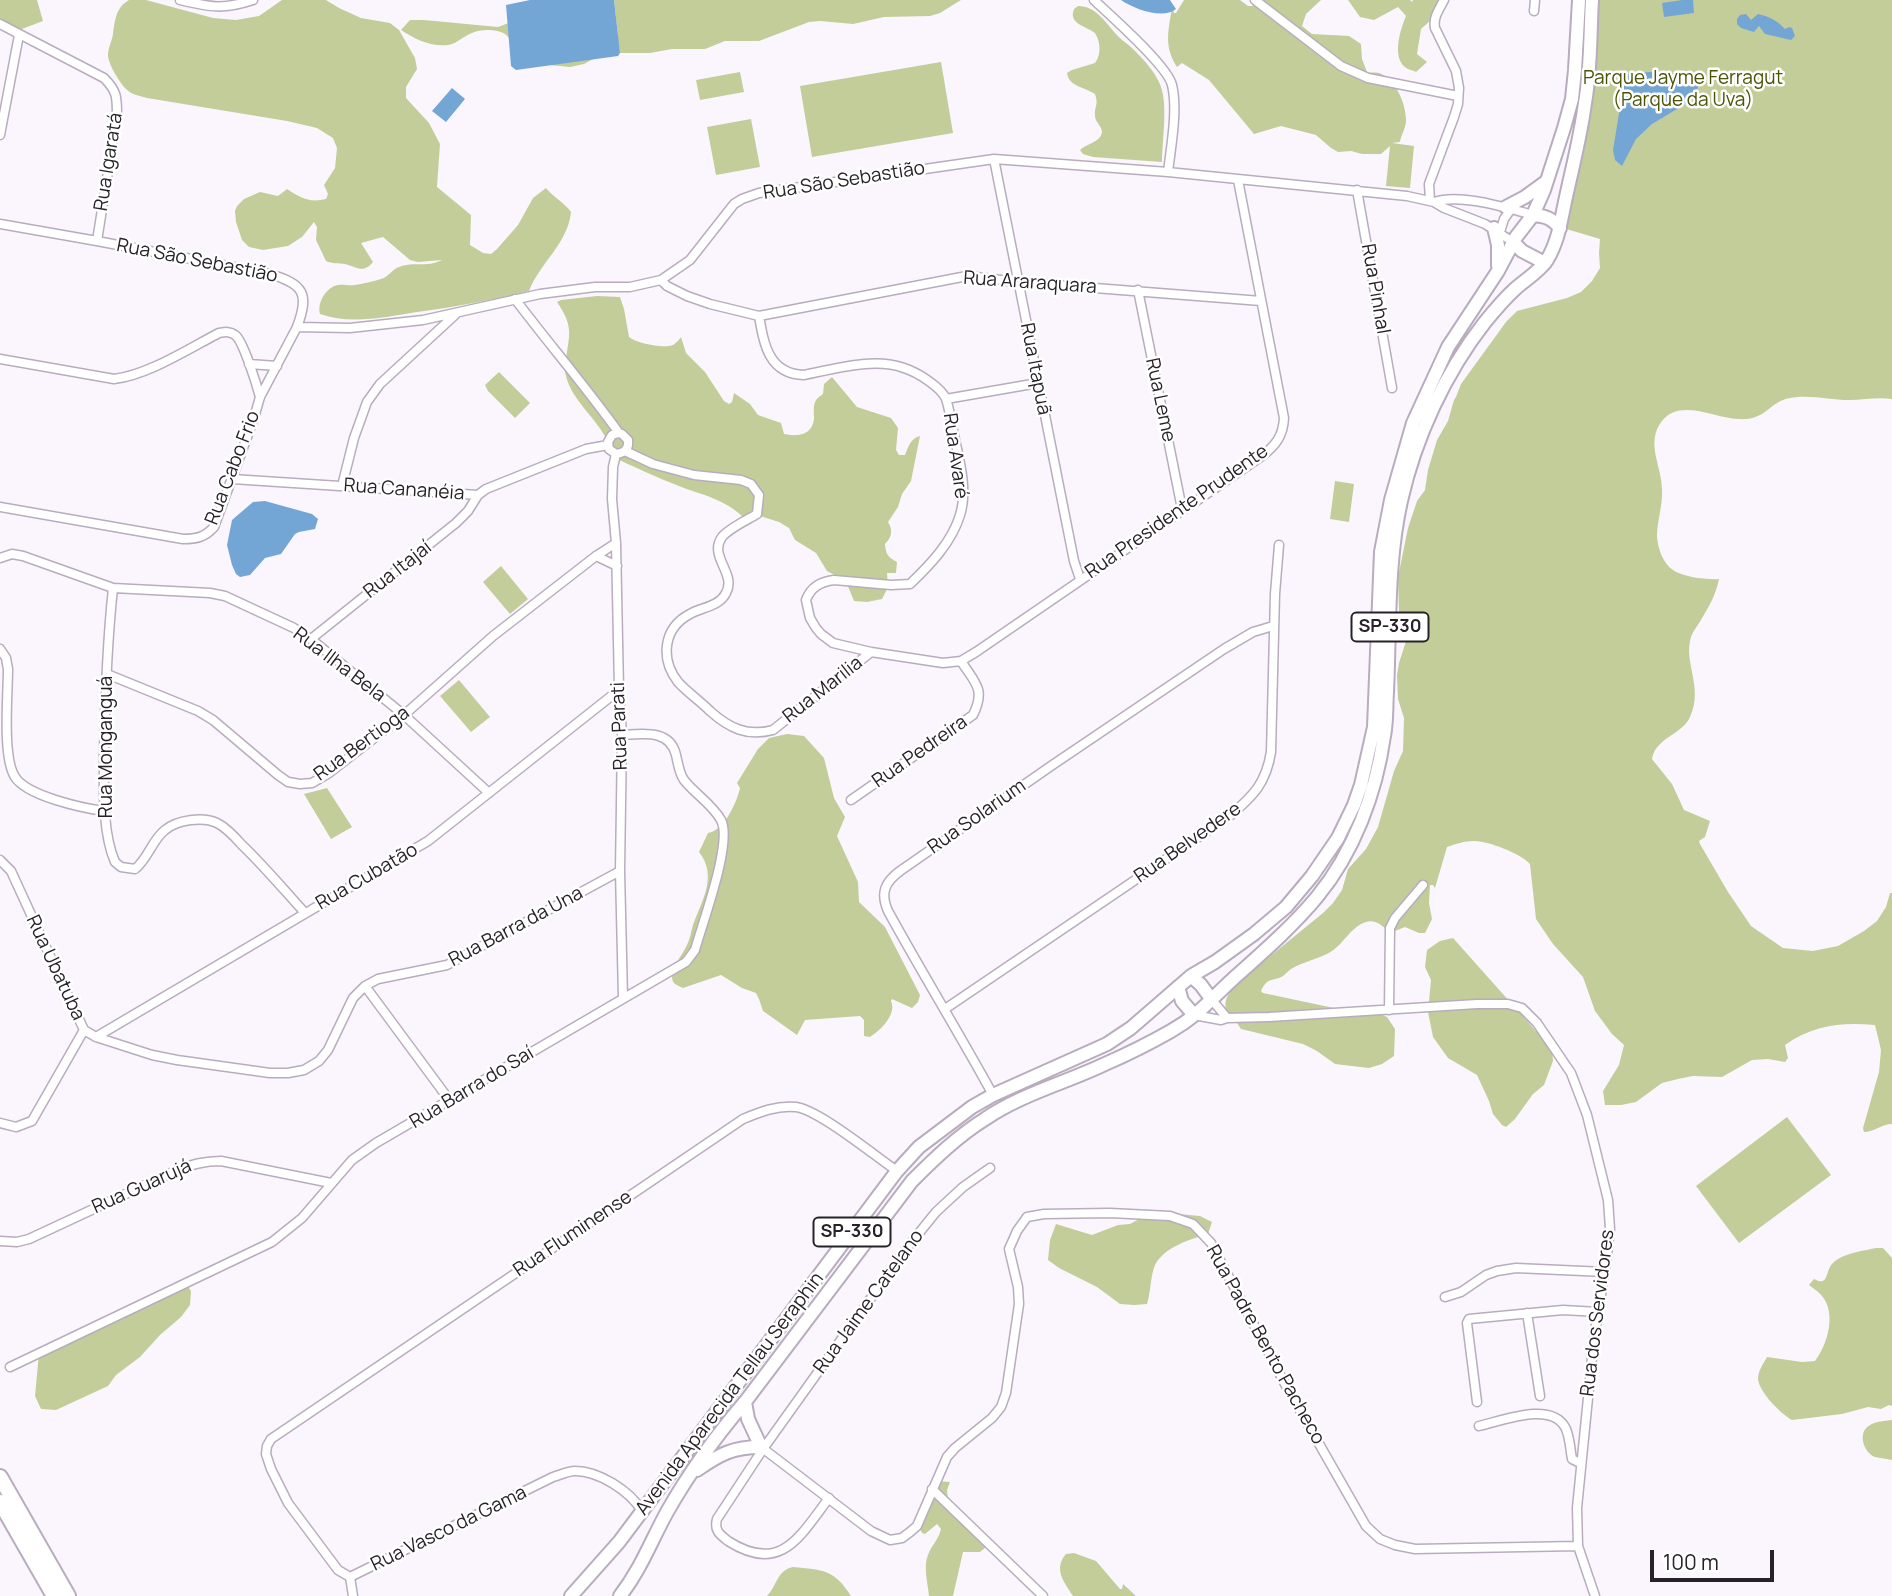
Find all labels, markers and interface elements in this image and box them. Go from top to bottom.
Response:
park label: Parque Jayme Ferragut (Parque da Uva) [1583,68,1783,112]
street label: Rua Igaratá [90,111,128,213]
street label: Rua São Sebastião [762,157,926,205]
street label: Rua São Sebastião [115,234,279,288]
street label: Rua Pinhal [1356,242,1394,336]
street label: Rua Araraquara [962,267,1098,299]
street label: Rua Itapuã [1015,321,1055,417]
street label: Rua Leme [1140,356,1180,444]
street label: Rua Cabo Frio [201,408,265,528]
street label: Rua Avaré [938,412,972,500]
street label: Rua Presidente Prudente [1081,440,1273,584]
street label: Rua Cananéia [343,474,465,506]
street label: Rua Itajaí [359,536,437,604]
road number: SP-330 [1352,612,1428,642]
street label: Rua Ilha Bela [288,623,390,707]
street label: Rua Marilia [779,652,867,728]
street label: Rua Monganguá [96,676,118,818]
street label: Rua Parati [607,681,633,771]
street label: Rua Bertioga [310,702,414,786]
street label: Rua Pedreira [868,711,972,793]
street label: Rua Solarium [924,775,1030,859]
street label: Rua Belvedere [1130,798,1246,888]
street label: Rua Cubatão [312,839,422,915]
street label: Rua Barra da Una [445,882,587,972]
street label: Rua Ubatuba [21,912,89,1024]
street label: Rua Barra do Saí [406,1042,538,1134]
street label: Rua Guarujá [89,1155,195,1219]
street label: Rua Fluminense [509,1186,637,1282]
road number: SP-330 [814,1218,890,1246]
street label: Rua Jaime Catelano [809,1226,929,1378]
street label: Rua dos Servidores [1576,1228,1620,1398]
street label: Rua Padre Bento Pacheco [1201,1242,1329,1448]
street label: Avenida Aparecida Tellau Seraphin [631,1268,829,1520]
street label: Rua Vasco da Gama [367,1481,531,1577]
scale bar [1654,1536,1778,1580]
text: 100 m [1663,1548,1719,1576]

